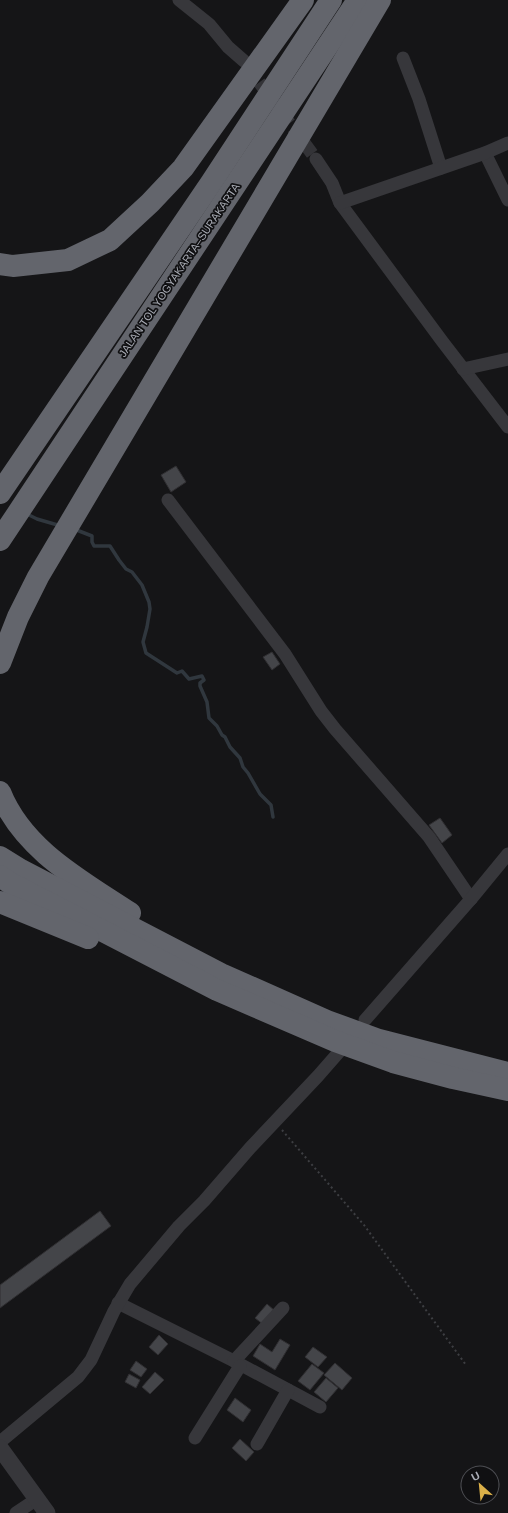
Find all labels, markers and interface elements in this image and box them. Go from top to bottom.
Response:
street label: JALAN TOL YOGYAKARTA–SURAKARTA [116,180,242,359]
north arrow [460,1465,500,1505]
text: U [469,1469,482,1483]

